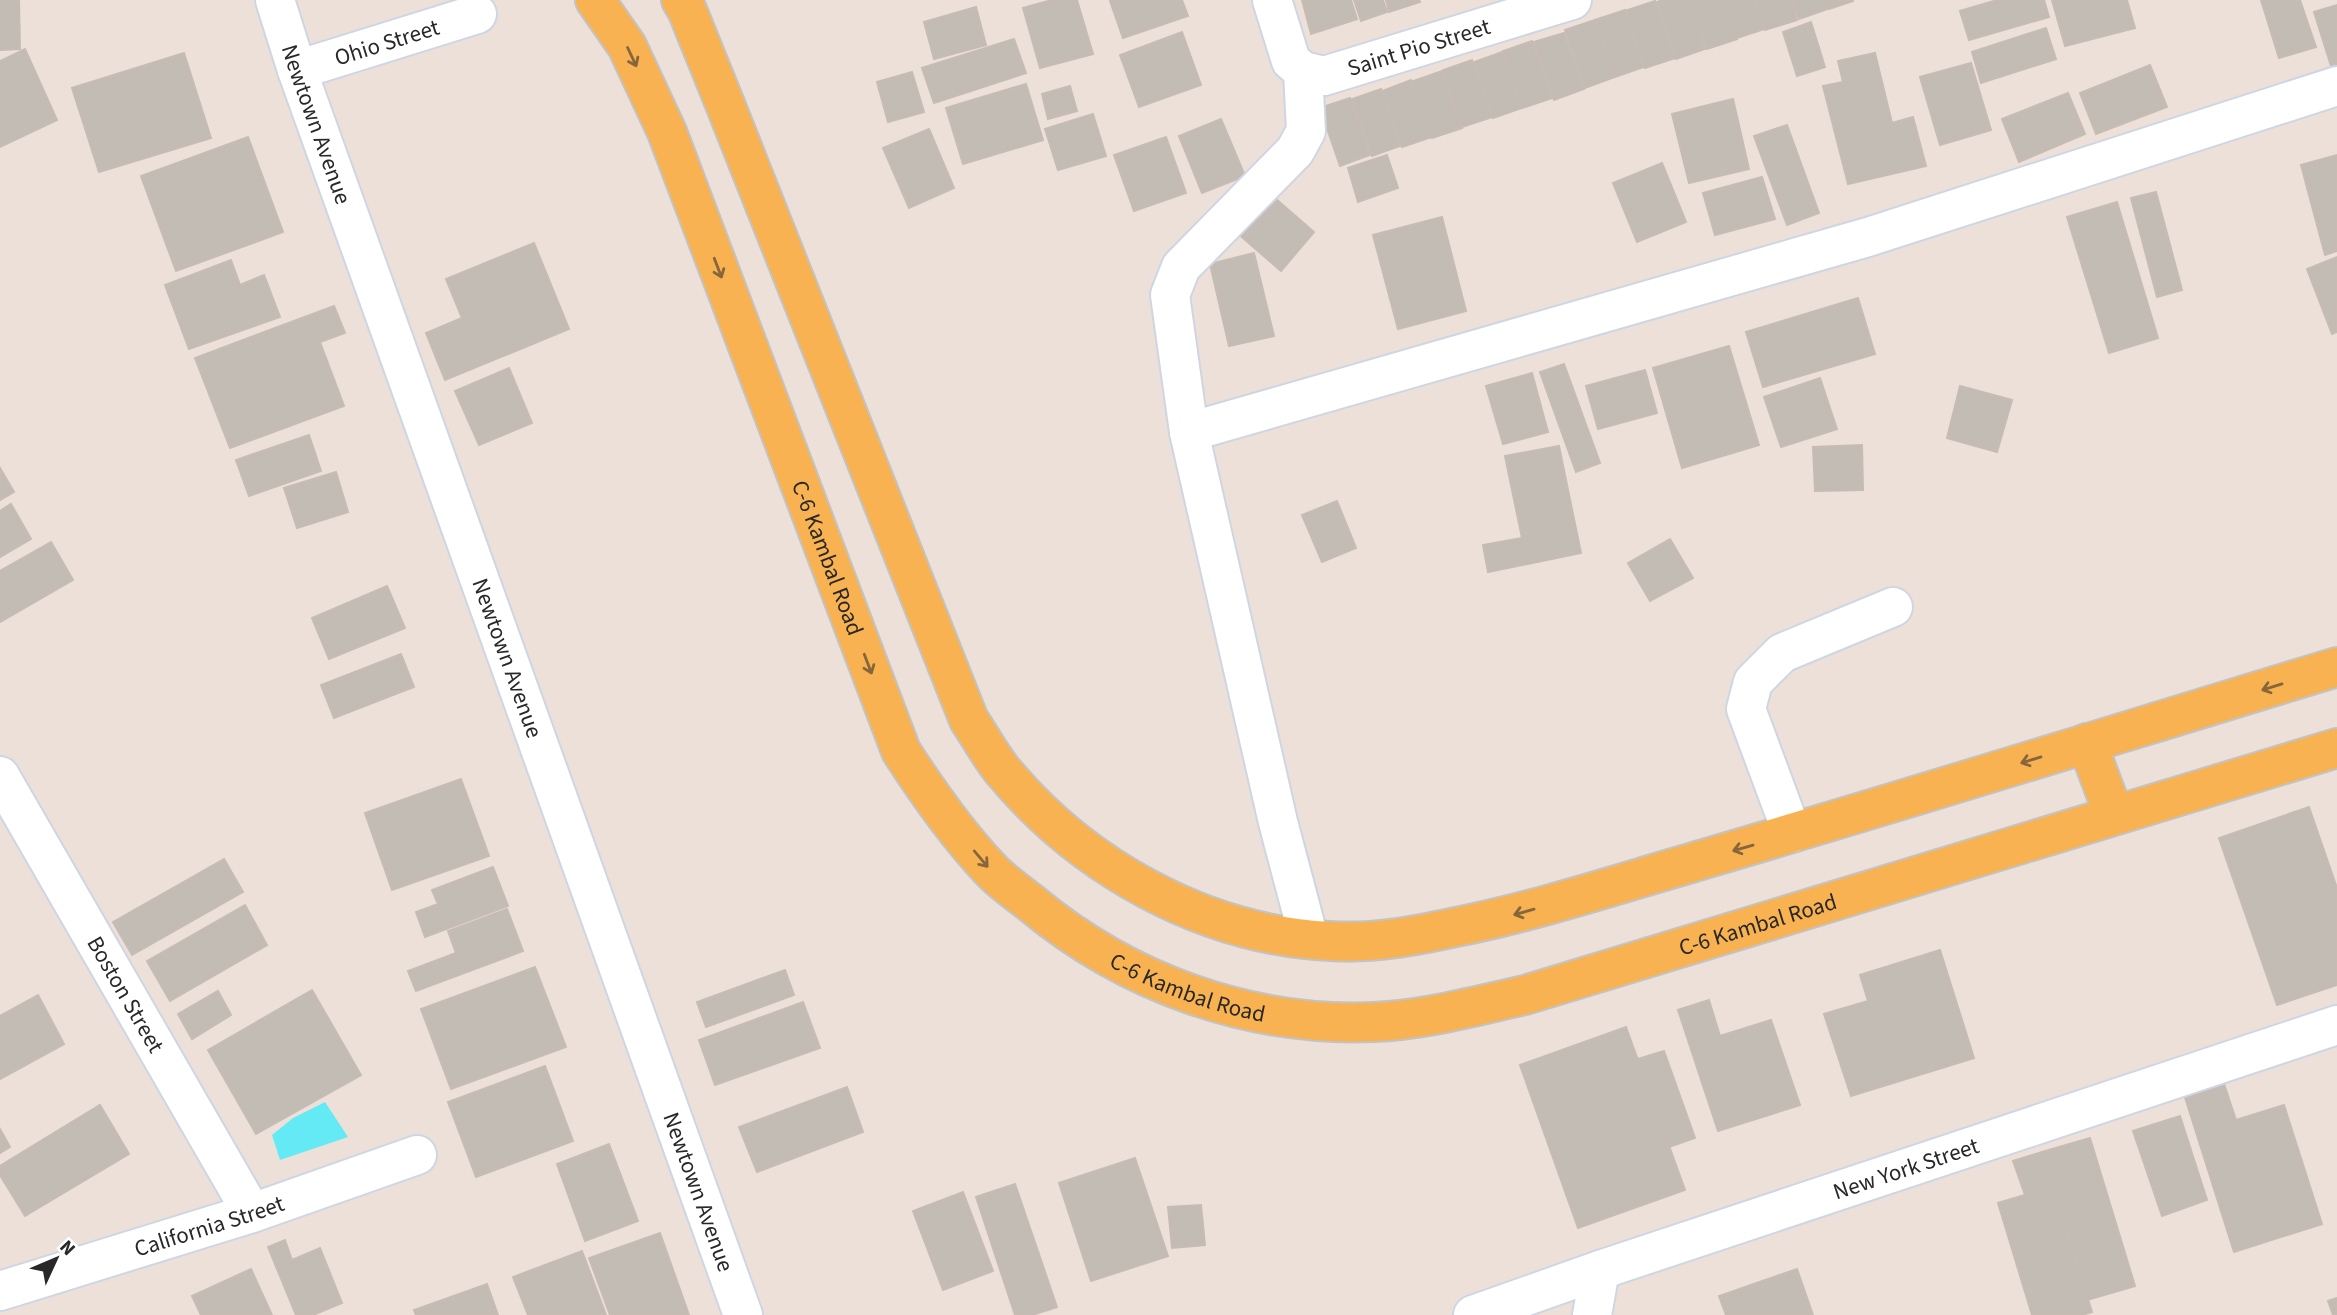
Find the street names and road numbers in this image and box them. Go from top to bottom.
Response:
street label: Saint Pio Street [1343,10,1495,85]
street label: Ohio Street [330,11,444,74]
street label: Newtown Avenue [273,40,360,209]
street label: C-6 Kambal Road [783,476,872,640]
street label: Newtown Avenue [463,574,551,743]
street label: C-6 Kambal Road [1675,885,1841,964]
street label: Boston Street [79,930,172,1059]
street label: C-6 Kambal Road [1104,944,1268,1031]
street label: Newtown Avenue [655,1108,742,1276]
street label: New York Street [1829,1129,1983,1208]
street label: California Street [130,1187,289,1265]

